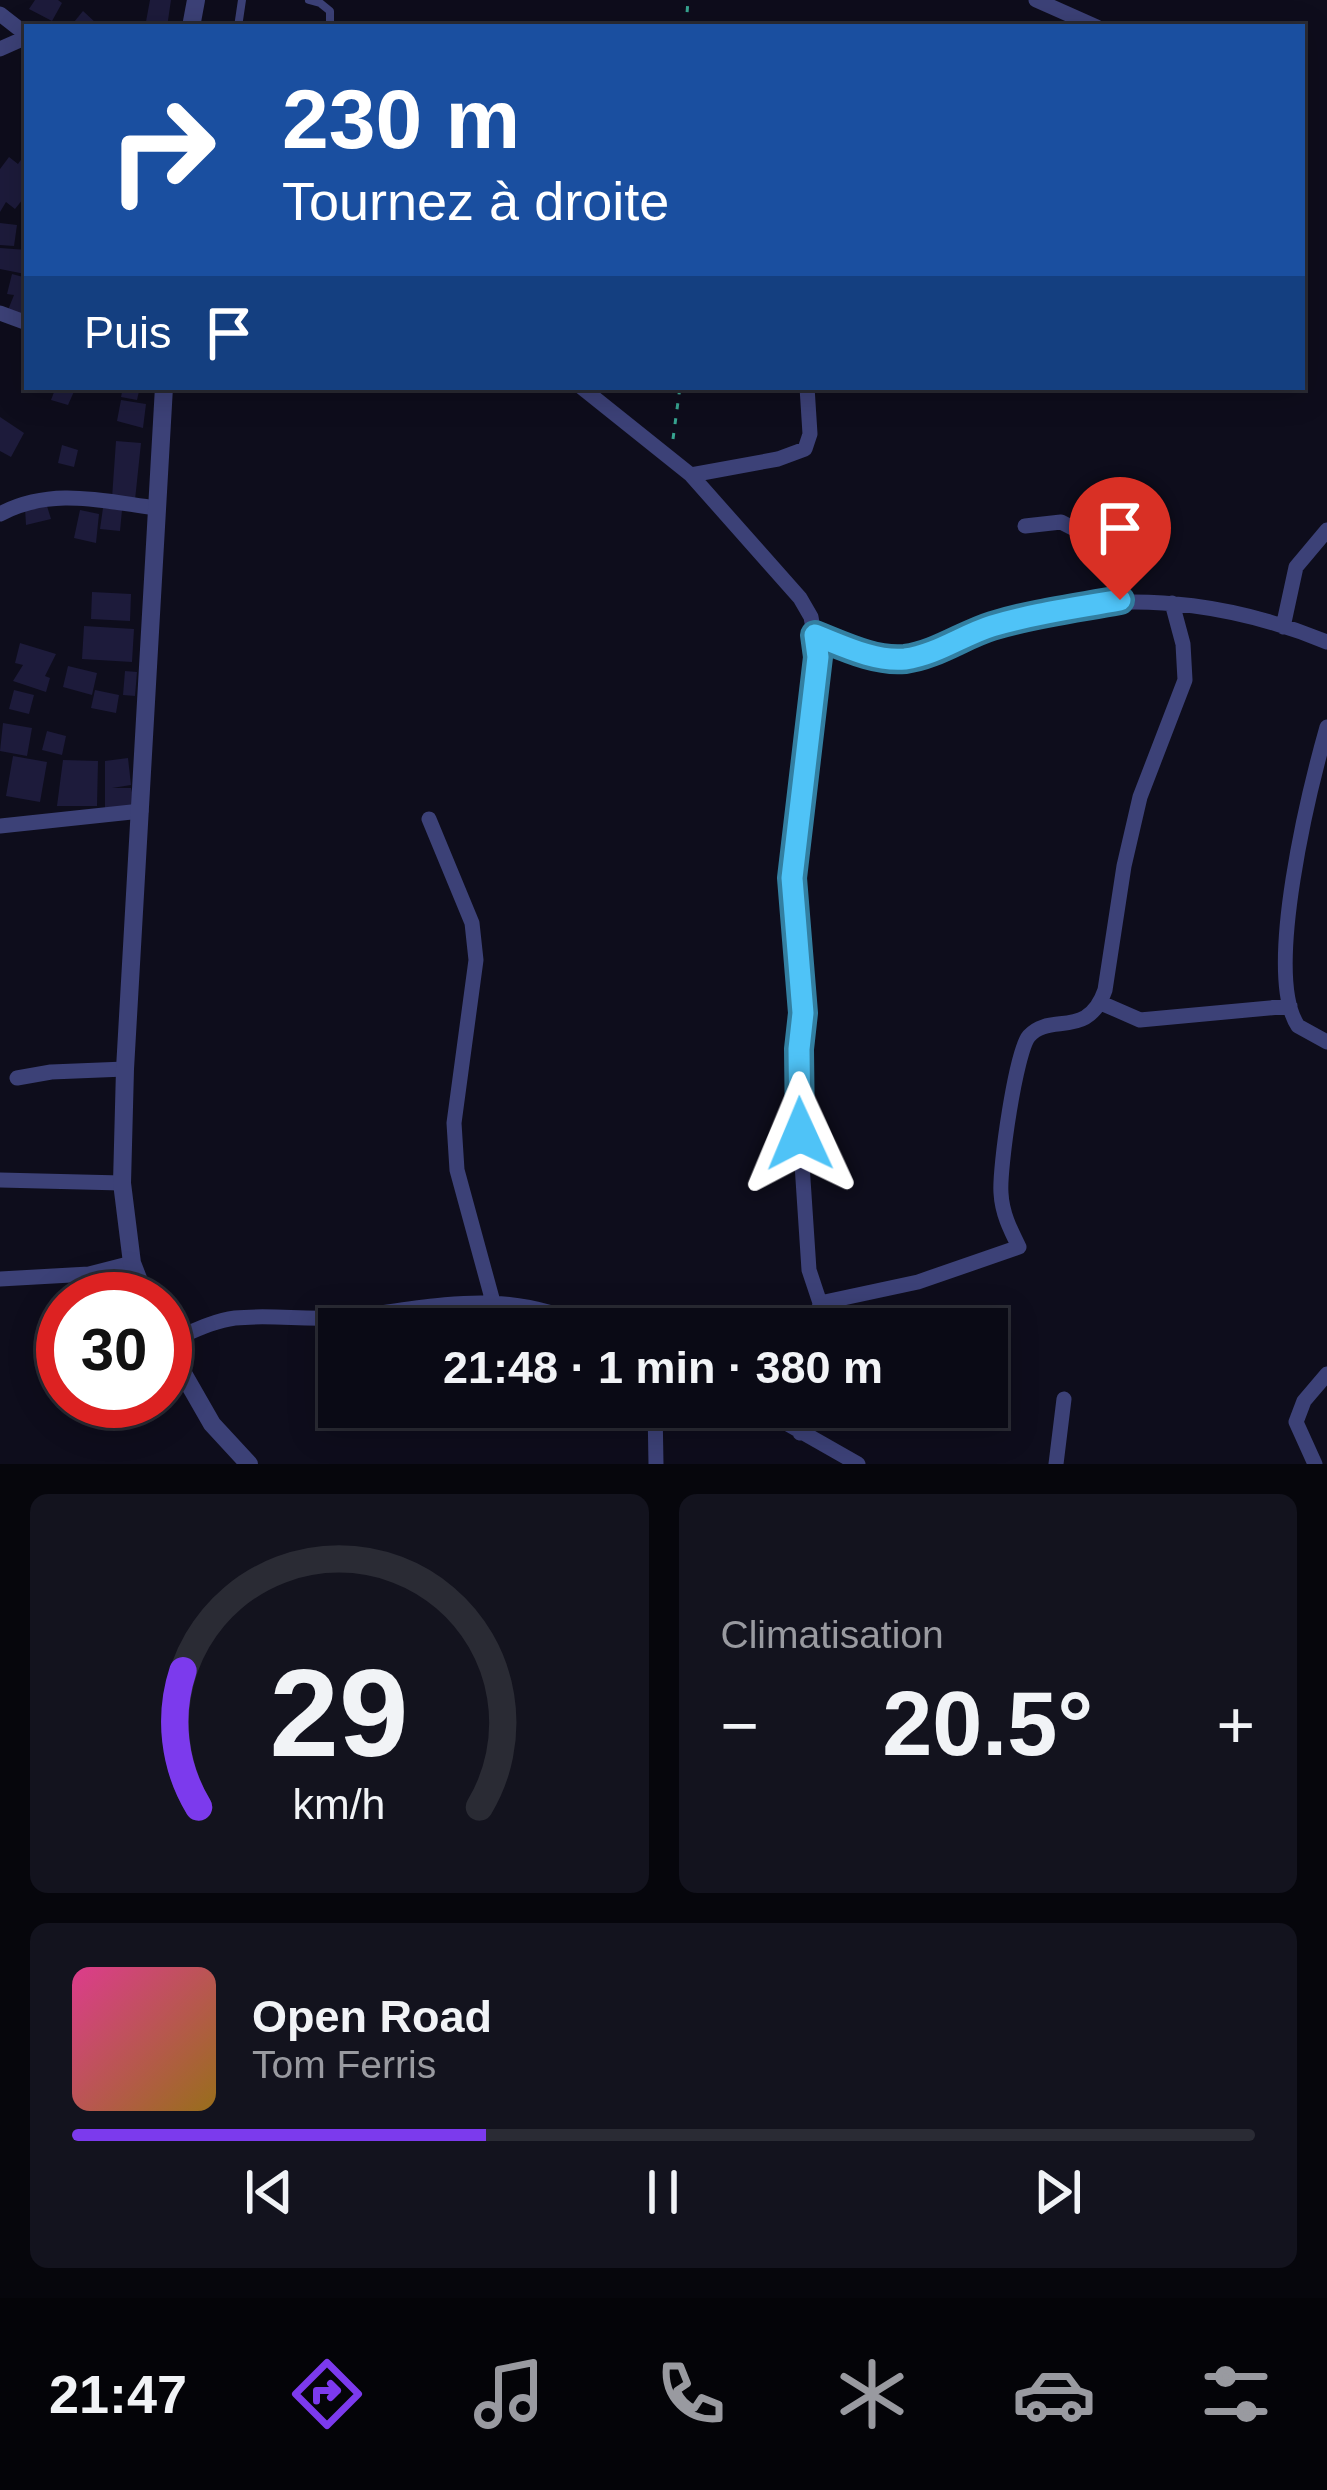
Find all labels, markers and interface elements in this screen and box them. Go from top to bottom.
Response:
icon: right [84,72,240,228]
text: 230 m [282,72,520,166]
text: Tournez à droite [282,171,669,231]
icon: arrive [196,300,262,366]
text: Puis [84,307,172,358]
pin [1069,477,1171,600]
icon: arrive [1087,495,1153,561]
position arrow [737,1071,863,1197]
speed limit sign: 30 [36,1272,192,1428]
text: 21:48 · 1 min · 380 m [443,1342,883,1393]
text: Climatisation [721,1613,944,1656]
text: 29 [270,1643,409,1782]
text: 20.5° [882,1674,1093,1774]
text: − [721,1688,759,1762]
text: + [1216,1688,1255,1762]
text: km/h [293,1779,386,1827]
text: Open Road [252,1991,492,2042]
text: Tom Ferris [252,2043,436,2086]
icon: previous [236,2159,302,2225]
icon: pause [630,2159,696,2225]
icon: next [1025,2159,1091,2225]
icon: directions [285,2352,369,2436]
icon: music [467,2352,551,2436]
icon: phone [649,2352,733,2436]
icon: climate [830,2352,914,2436]
icon: car [1012,2352,1096,2436]
icon: filters [1194,2352,1278,2436]
text: 21:47 [49,2364,187,2424]

